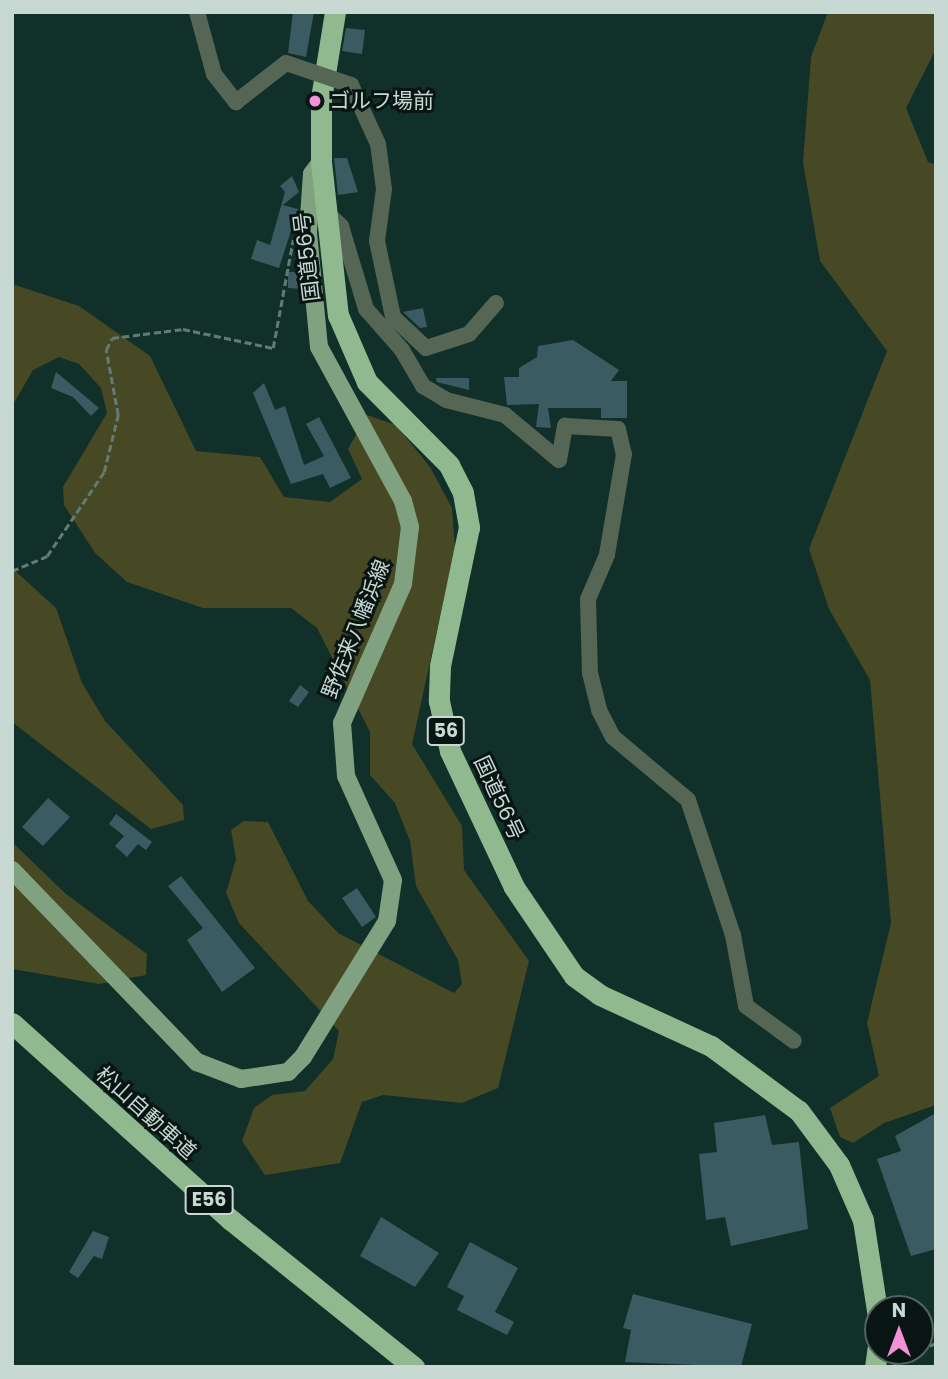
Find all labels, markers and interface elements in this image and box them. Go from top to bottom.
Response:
place label: ゴルフ場前 [329,88,434,114]
marker: ゴルフ場前 [307,93,323,109]
street label: 国道56号 [289,211,325,303]
street label: 野佐来八幡浜線 [317,556,395,702]
road number: 56 [427,716,465,746]
street label: 国道56号 [469,752,529,844]
street label: 松山自動車道 [91,1061,201,1165]
road number: E56 [184,1184,234,1216]
north arrow [864,1295,934,1365]
text: N [892,1297,906,1324]

